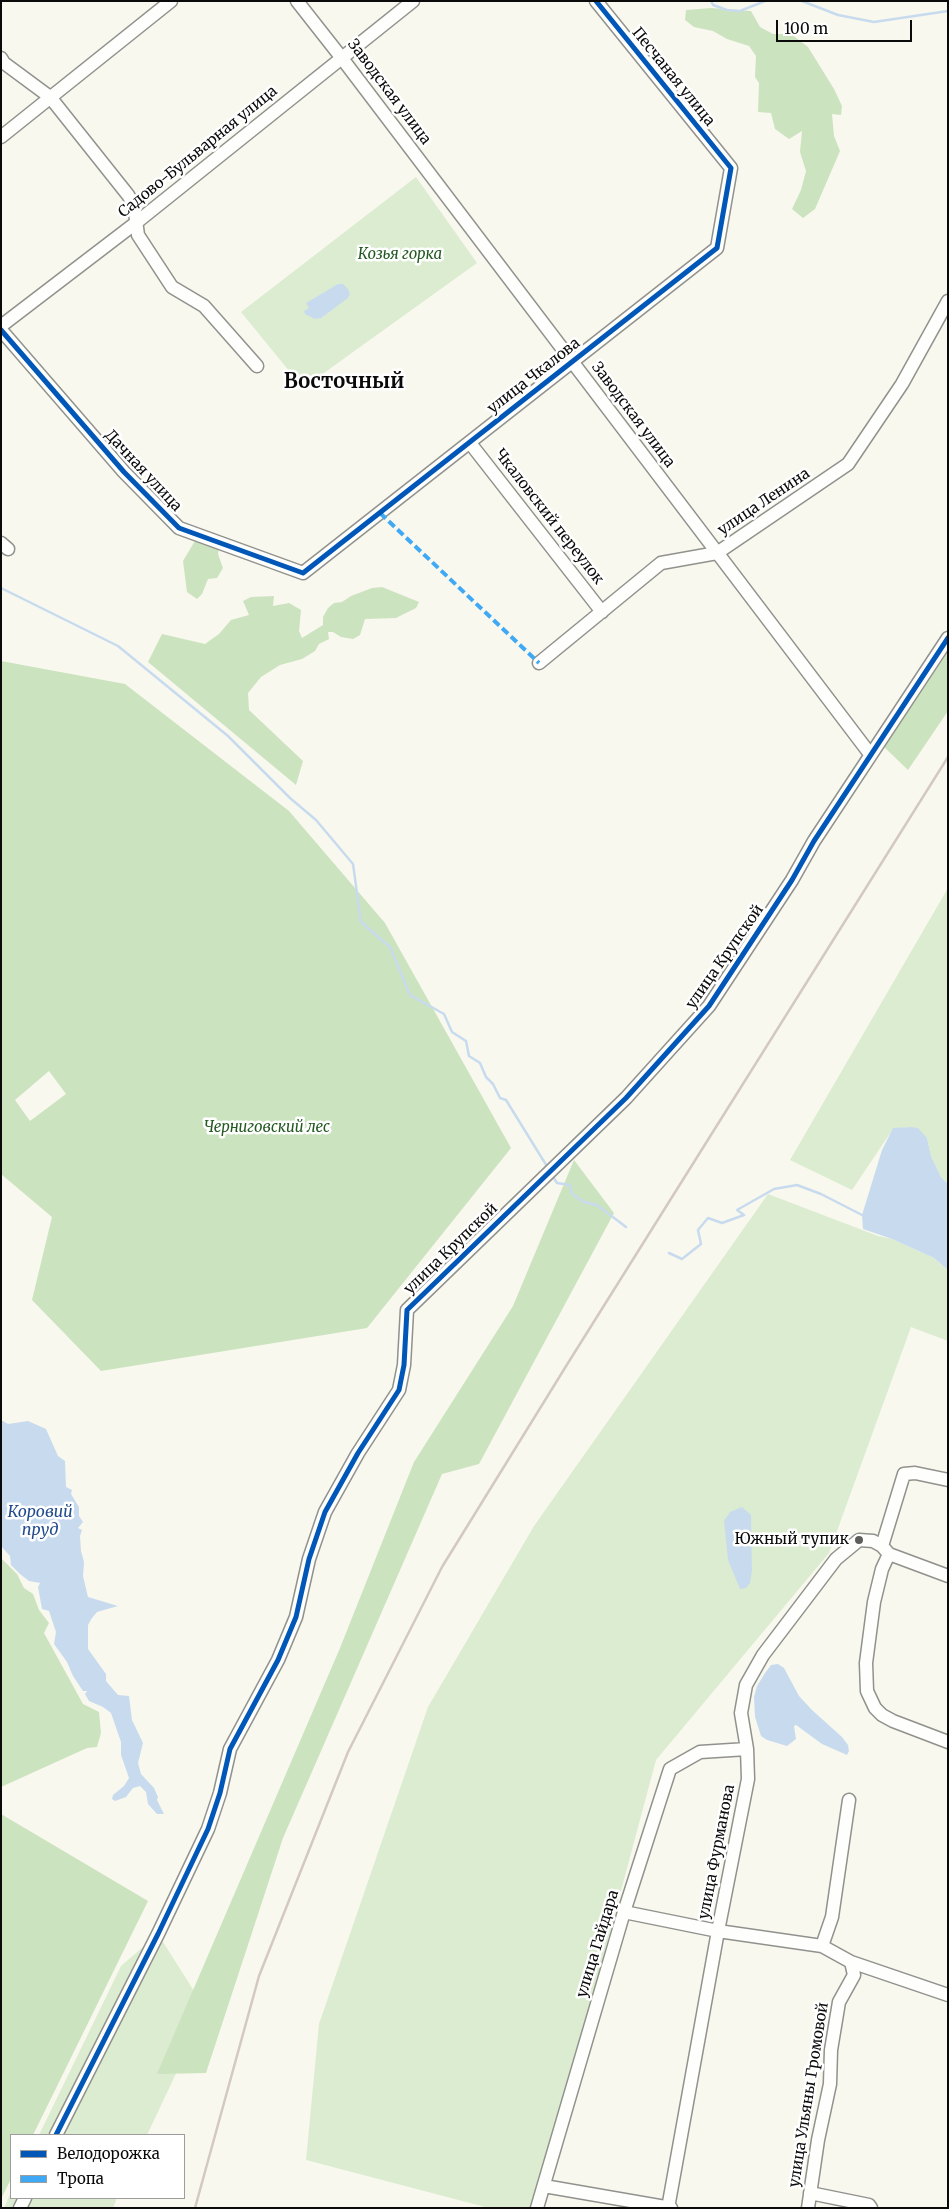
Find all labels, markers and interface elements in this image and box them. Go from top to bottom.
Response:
scale bar [779,10,915,42]
text: 100 m [784,19,828,38]
street label: Песчаная улица [628,24,718,130]
street label: Заводская улица [343,36,435,148]
street label: Садово-Бульварная улица [115,82,281,222]
park label: Козья горка [358,246,442,264]
street label: улица Чкалова [484,334,584,418]
street label: Заводская улица [587,359,679,471]
district label: Восточный [284,370,404,394]
street label: Дачная улица [101,427,185,515]
street label: Чкаловский переулок [491,446,607,588]
street label: улица Ленина [715,465,813,539]
street label: улица Крупской [682,901,768,1013]
park label: Черниговский лес [204,1119,330,1137]
street label: улица Крупской [400,1200,502,1298]
water label: Коровий пруд [7,1502,73,1540]
place label: Южный тупик [734,1531,849,1549]
marker: Южный тупик [853,1534,865,1546]
street label: улица Фурманова [695,1783,739,1921]
street label: улица Гайдара [573,1888,623,2000]
street label: улица Ульяны Громовой [785,2001,833,2189]
legend [10,2134,185,2199]
text: Велодорожка [57,2144,160,2163]
text: Тропа [57,2169,104,2188]

